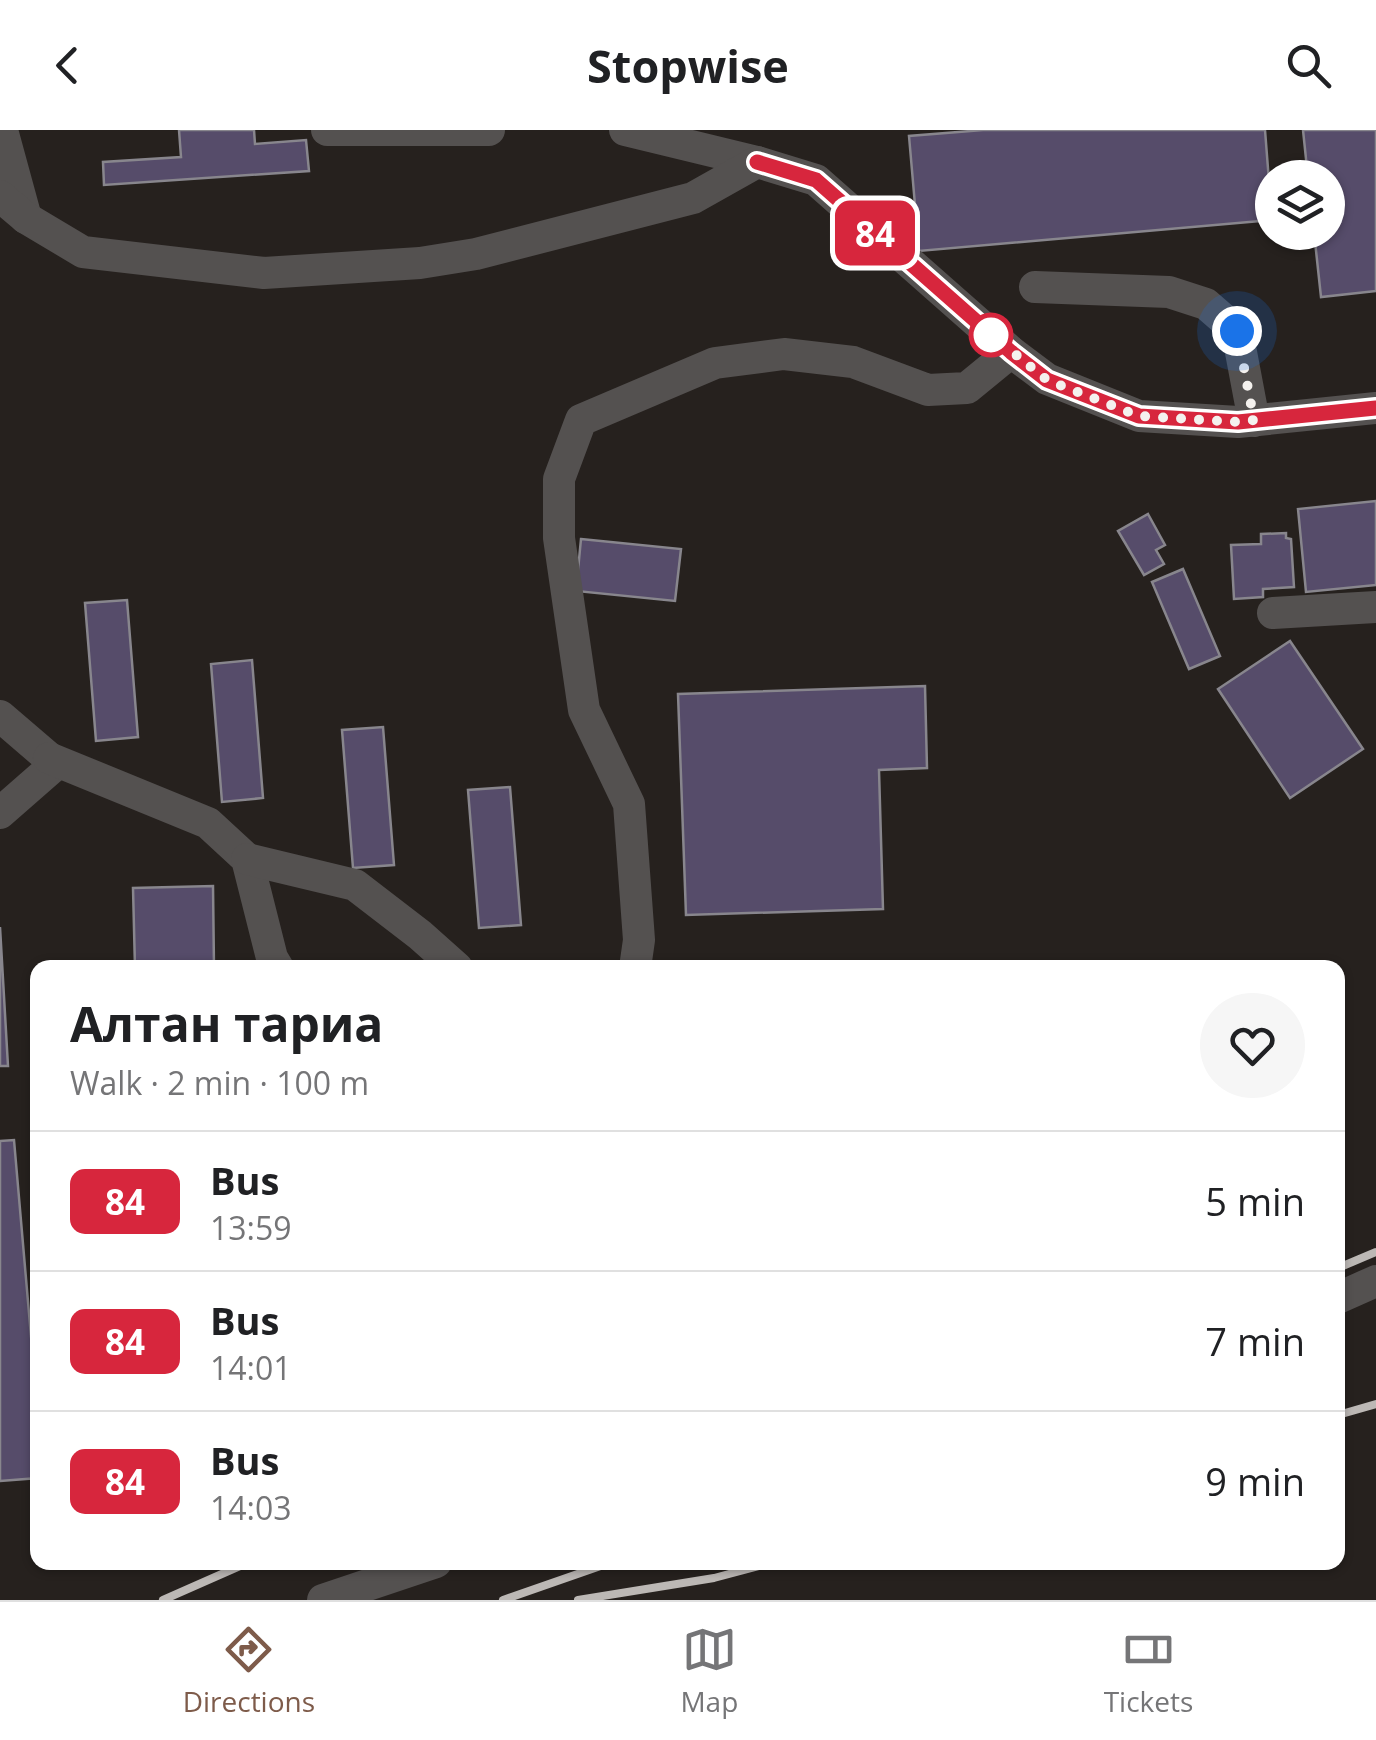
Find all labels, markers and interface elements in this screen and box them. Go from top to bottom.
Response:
text: Stopwise [587,35,789,96]
icon: back [40,38,95,93]
icon: search [1281,38,1336,93]
map controls [1255,160,1345,250]
button: layers [1255,160,1345,250]
line badge: 84 [830,200,920,266]
text: 84 [855,210,895,257]
your location [1212,306,1262,356]
unlabelled marker [970,314,1012,356]
text: Алтан тариа [70,991,383,1056]
button: heart [1200,993,1305,1098]
text: Walk · 2 min · 100 m [70,1061,369,1104]
text: Bus [210,1154,279,1206]
text: 5 min [1205,1175,1305,1227]
text: 84 [105,1178,145,1225]
text: 13:59 [210,1206,292,1249]
text: Bus [210,1294,279,1346]
text: 7 min [1205,1315,1305,1367]
text: 84 [105,1318,145,1365]
text: 14:01 [210,1346,292,1389]
text: Bus [210,1434,279,1486]
text: 9 min [1205,1455,1305,1507]
text: 84 [105,1458,145,1505]
text: 14:03 [210,1486,292,1529]
tab: Directions [183,1622,315,1720]
tab: Map [680,1622,738,1720]
tab: Tickets [1104,1622,1193,1720]

